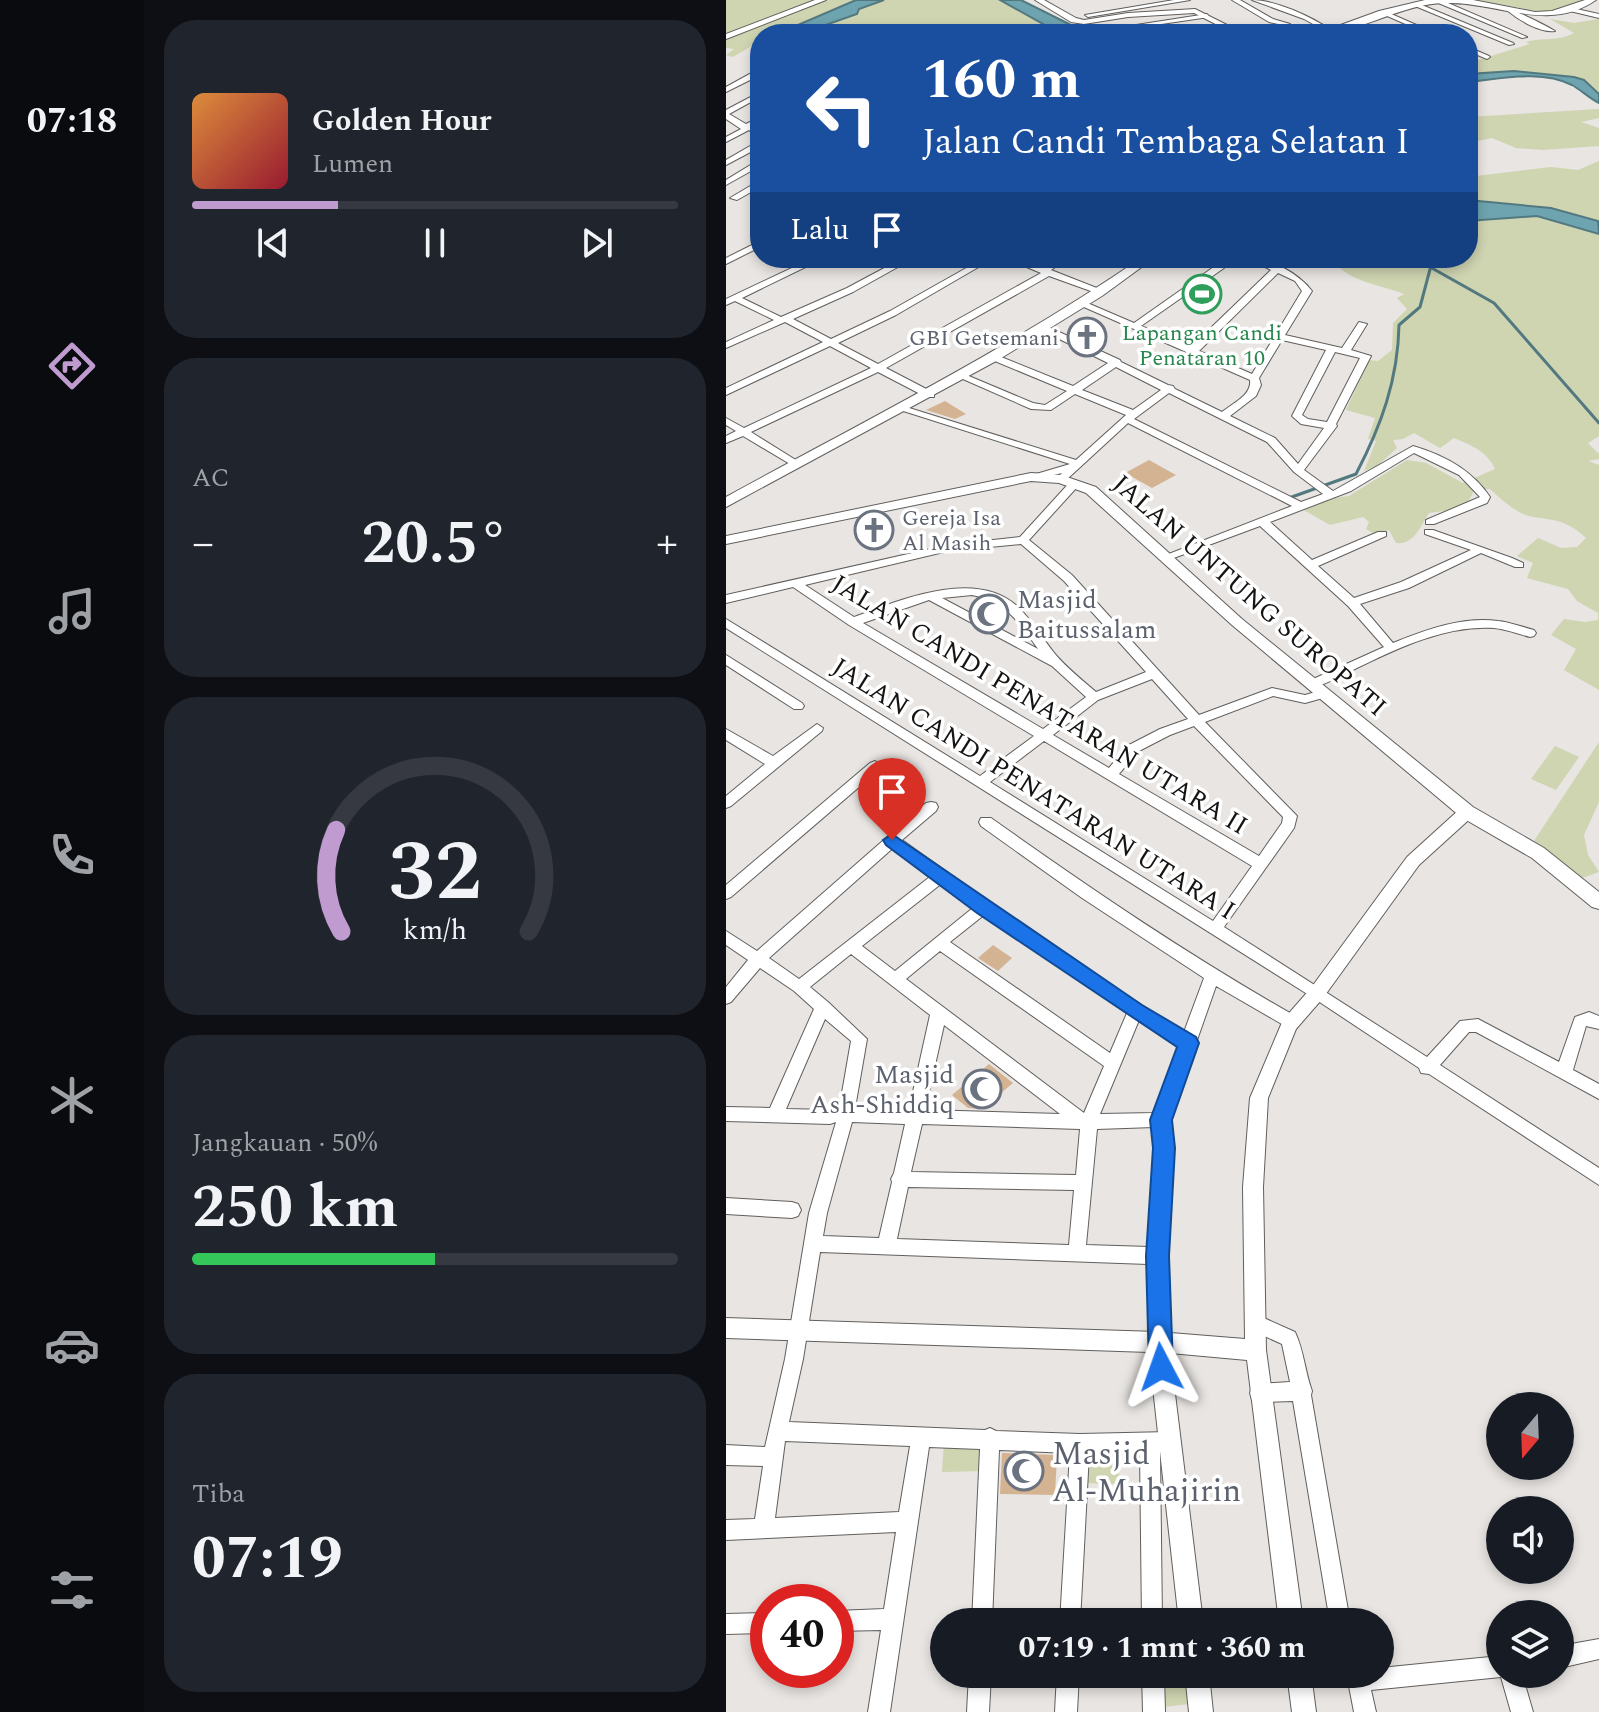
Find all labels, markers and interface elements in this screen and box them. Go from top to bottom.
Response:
text: 160 m [922,38,1081,123]
icon: left [790,56,894,160]
text: 07:18 [27,94,117,149]
text: Golden Hour [312,98,492,144]
text: Jalan Candi Tembaga Selatan I [922,115,1410,170]
text: Lumen [312,144,393,184]
text: Lalu [790,207,849,253]
icon: arrive [865,208,909,252]
icon: previous [251,221,295,265]
icon: pause [413,221,457,265]
icon: next [575,221,619,265]
sports icon: Lapangan Candi Penataran 10 [1181,273,1223,315]
church icon: GBI Getsemani [1066,316,1108,358]
place label: Lapangan Candi Penataran 10 [1122,317,1282,375]
place label: GBI Getsemani [909,322,1059,355]
icon: directions [44,338,100,394]
text: AC [192,458,230,498]
street label: JALAN UNTUNG SUROPATI [1103,465,1396,727]
text: 20.5° [361,498,509,590]
place label: Gereja Isa Al Masih [902,502,1001,560]
church icon: Gereja Isa Al Masih [853,509,895,551]
text: − [192,510,214,577]
text: + [656,510,678,577]
street label: JALAN CANDI PENATARAN UTARA II [826,567,1254,841]
place label: Masjid Baitussalam [1017,580,1156,650]
icon: music [44,583,100,639]
mosque icon: Masjid Baitussalam [968,593,1010,635]
street label: JALAN CANDI PENATARAN UTARA I [827,650,1241,926]
pin [858,758,926,840]
icon: arrive [870,770,914,814]
text: 32 [388,810,482,937]
icon: phone [44,827,100,883]
text: km/h [403,909,467,952]
place label: Masjid Ash-Shiddiq [810,1055,954,1125]
mosque icon: Masjid Ash-Shiddiq [961,1068,1003,1110]
icon: climate [44,1072,100,1128]
text: Jangkauan · 50% [192,1123,377,1163]
text: 250 km [192,1162,398,1254]
icon: car [44,1317,100,1373]
position arrow [1119,1325,1203,1409]
north arrow [1486,1392,1574,1480]
map controls [1486,1392,1574,1688]
place label: Masjid Al-Muhajirin [1052,1430,1241,1516]
mosque icon: Masjid Al-Muhajirin [1003,1450,1045,1492]
text: Tiba [192,1474,245,1514]
button: sound [1486,1496,1574,1584]
text: 07:19 [192,1513,343,1605]
icon: filters [44,1562,100,1618]
speed limit sign: 40 [750,1584,854,1688]
button: layers [1486,1600,1574,1688]
text: 07:19 · 1 mnt · 360 m [1019,1625,1305,1671]

